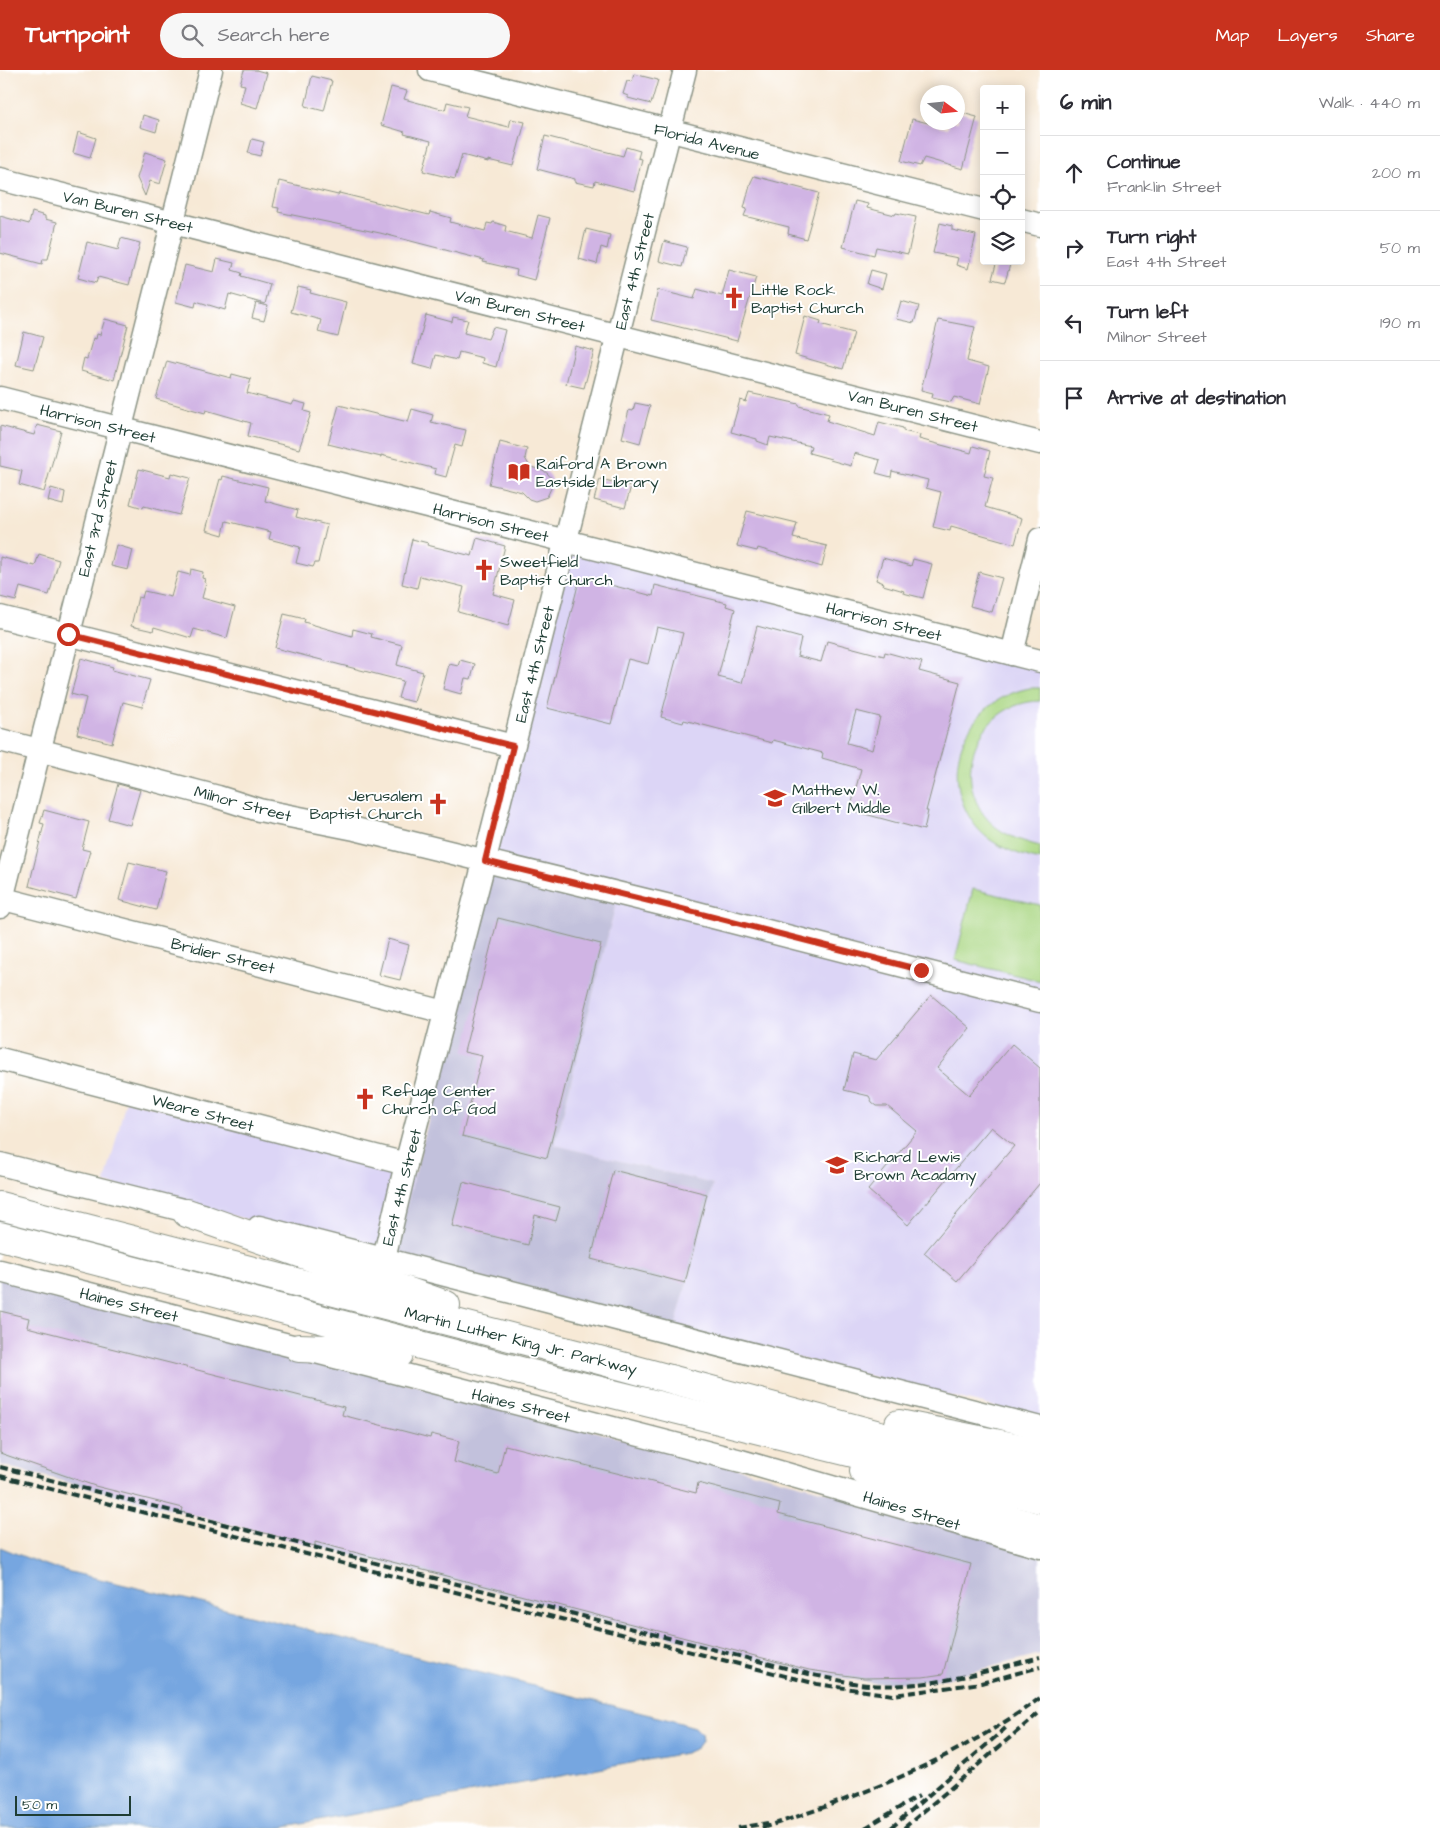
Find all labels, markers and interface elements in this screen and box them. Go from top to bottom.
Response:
search box [160,13,510,58]
text: Turnpoint [25,18,130,52]
icon: search [178,21,206,49]
text: Search here [218,22,330,49]
text: Map [1215,23,1249,48]
text: Layers [1277,23,1338,48]
text: Share [1366,23,1415,48]
north arrow [920,85,965,130]
map controls [980,85,1025,265]
button: + [980,85,1025,130]
text: 6 min [1060,88,1112,117]
text: Walk · 440 m [1319,92,1420,114]
street label: Florida Avenue [651,118,762,166]
button: − [980,130,1025,175]
text: Continue [1107,149,1181,176]
icon: ahead [1060,159,1088,187]
text: 200 m [1372,162,1420,184]
button: locate [980,175,1025,220]
text: Franklin Street [1107,176,1222,198]
street label: Van Buren Street [60,185,196,239]
street label: East 4th Street [610,210,660,332]
button: layers [980,220,1025,265]
text: Turn right [1107,224,1196,251]
icon: right [1060,234,1088,262]
text: 50 m [1380,237,1420,259]
text: East 4th Street [1107,251,1227,273]
place label: Little Rock Baptist Church [751,279,864,319]
street label: Van Buren Street [452,284,588,338]
church icon: Little Rock Baptist Church [721,285,747,311]
text: Turn left [1107,299,1188,326]
icon: left [1060,309,1088,337]
text: 190 m [1380,312,1420,334]
text: Milnor Street [1107,326,1207,348]
street label: Van Buren Street [845,384,981,438]
icon: arrive [1060,384,1088,412]
text: Arrive at destination [1107,385,1286,412]
street label: Harrison Street [38,399,159,449]
place label: Raiford A Brown Eastside Library [536,453,667,494]
street label: East 3rd Street [73,457,123,579]
library icon: Raiford A Brown Eastside Library [506,459,532,485]
street label: Harrison Street [431,498,552,548]
place label: Sweetfield Baptist Church [500,551,613,591]
church icon: Sweetfield Baptist Church [471,557,497,583]
street label: Harrison Street [824,597,945,647]
street label: East 4th Street [510,603,560,725]
route start [57,623,80,646]
place label: Matthew W. Gilbert Middle [792,779,891,819]
street label: Milnor Street [192,780,294,828]
place label: Jerusalem Baptist Church [310,785,423,825]
school or university icon: Matthew W. Gilbert Middle [762,785,788,811]
church icon: Jerusalem Baptist Church [425,791,451,817]
street label: Bridier Street [168,932,278,980]
route end [910,959,933,982]
place label: Refuge Center Church of God [382,1080,496,1120]
church icon: Refuge Center Church of God [352,1086,378,1112]
street label: Weare Street [149,1089,257,1137]
street label: East 4th Street [377,1126,427,1248]
place label: Richard Lewis Brown Acadamy [854,1146,977,1187]
school or university icon: Richard Lewis Brown Acadamy [824,1152,850,1178]
street label: Haines Street [77,1282,181,1328]
street label: Martin Luther King Jr. Parkway [402,1301,639,1382]
street label: Haines Street [469,1383,573,1429]
street label: Haines Street [860,1486,964,1536]
scale bar [15,1793,131,1816]
text: 50 m [22,1795,57,1815]

